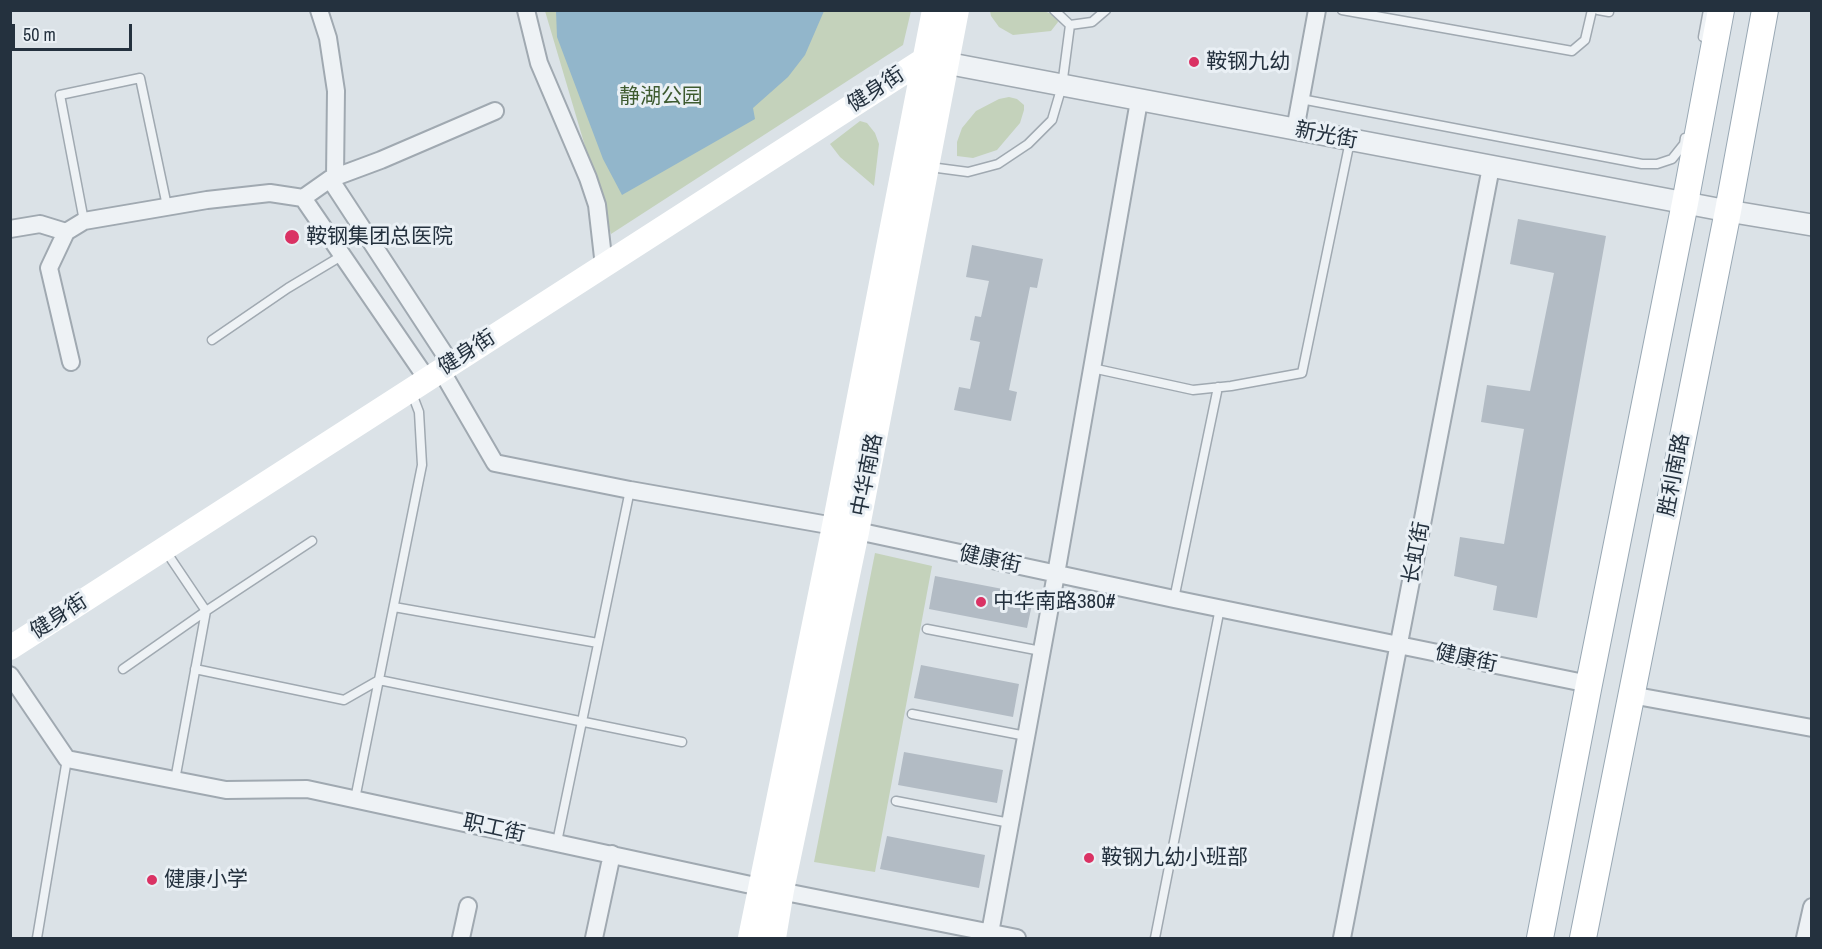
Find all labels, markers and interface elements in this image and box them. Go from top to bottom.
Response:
scale bar [15,12,135,50]
text: 50 m [23,22,56,47]
place label: 鞍钢九幼 [1206,49,1290,75]
marker: 鞍钢九幼 [1187,55,1201,69]
street label: 健身街 [843,62,909,118]
park label: 静湖公园 [619,84,703,110]
street label: 新光街 [1293,118,1359,154]
place label: 鞍钢集团总医院 [306,224,453,250]
marker: 鞍钢集团总医院 [283,228,301,246]
street label: 健身街 [434,325,500,381]
street label: 中华南路 [848,431,888,519]
street label: 胜利南路 [1655,431,1695,519]
street label: 长虹街 [1399,520,1435,586]
street label: 健康街 [957,541,1023,579]
street label: 健身街 [26,589,92,645]
place label: 中华南路380# [993,589,1115,615]
marker: 中华南路380# [974,595,988,609]
street label: 健康街 [1433,640,1499,678]
street label: 职工街 [461,810,527,848]
place label: 鞍钢九幼小班部 [1101,845,1248,871]
marker: 鞍钢九幼小班部 [1082,851,1096,865]
place label: 健康小学 [164,867,248,893]
marker: 健康小学 [145,873,159,887]

